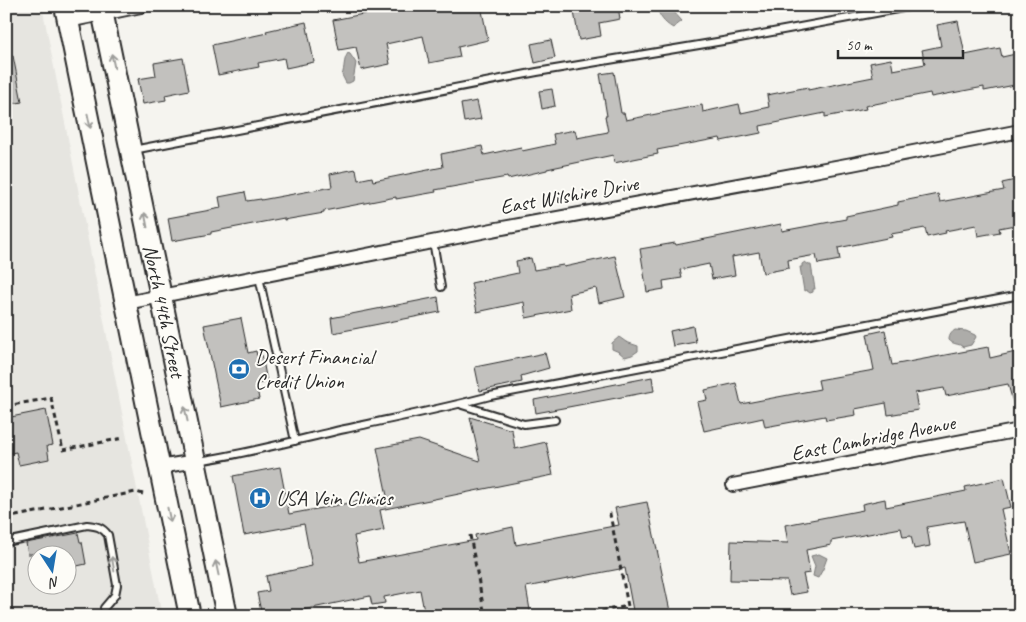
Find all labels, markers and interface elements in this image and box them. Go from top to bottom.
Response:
scale bar [838,28,964,60]
text: 50 m [846,36,873,55]
one-way arrow [108,53,117,69]
one-way arrow [85,112,94,128]
street label: East Wilshire Drive [498,170,641,220]
one-way arrow [140,213,150,229]
street label: North 44th Street [137,242,191,382]
place label: Desert Financial Credit Union [255,344,377,394]
bank icon: Desert Financial Credit Union [227,357,251,381]
one-way arrow [181,406,190,422]
street label: East Cambridge Avenue [789,409,959,467]
place label: USA Vein Clinics [276,485,394,511]
hospital icon: USA Vein Clinics [248,486,272,510]
one-way arrow [165,506,174,522]
north arrow [28,544,78,594]
one-way arrow [107,556,117,572]
one-way arrow [212,560,221,576]
text: N [46,573,61,592]

